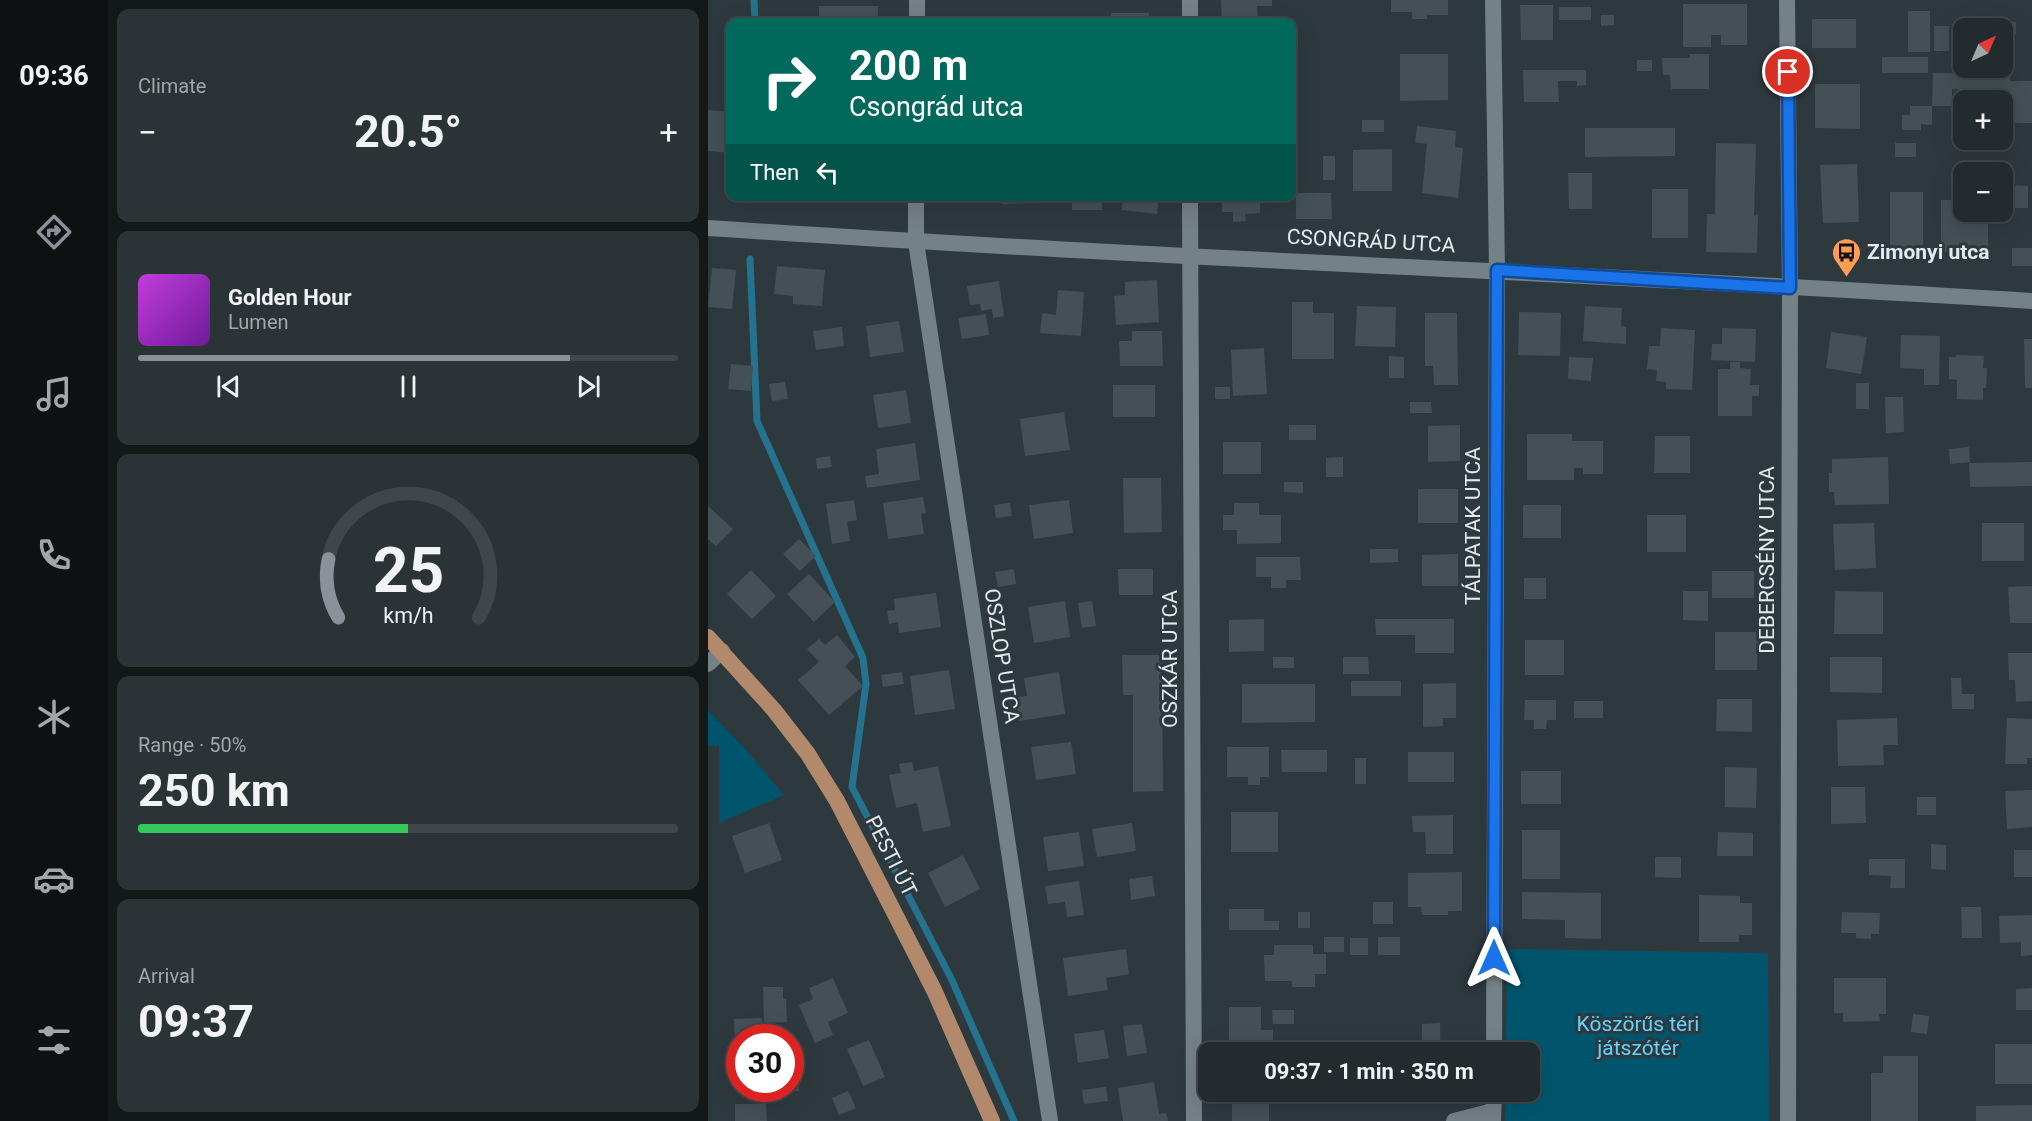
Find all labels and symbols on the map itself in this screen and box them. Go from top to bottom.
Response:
north arrow [1953,18,2013,78]
pin [1762,46,1813,97]
street label: CSONGRÁD UTCA [1286,225,1456,257]
bus stop icon: Zimonyi utca [1830,236,1862,278]
place label: Zimonyi utca [1867,240,1990,264]
street label: TÁLPATAK UTCA [1461,447,1485,605]
street label: DEBERCSÉNY UTCA [1755,466,1779,654]
street label: OSZLOP UTCA [979,587,1025,725]
street label: OSZKÁR UTCA [1158,590,1182,728]
street label: PESTI ÚT [860,812,922,901]
position arrow [1462,926,1526,990]
park label: Köszörűs téri játszótér [1577,1012,1699,1060]
speed limit sign: 30 [726,1024,804,1102]

